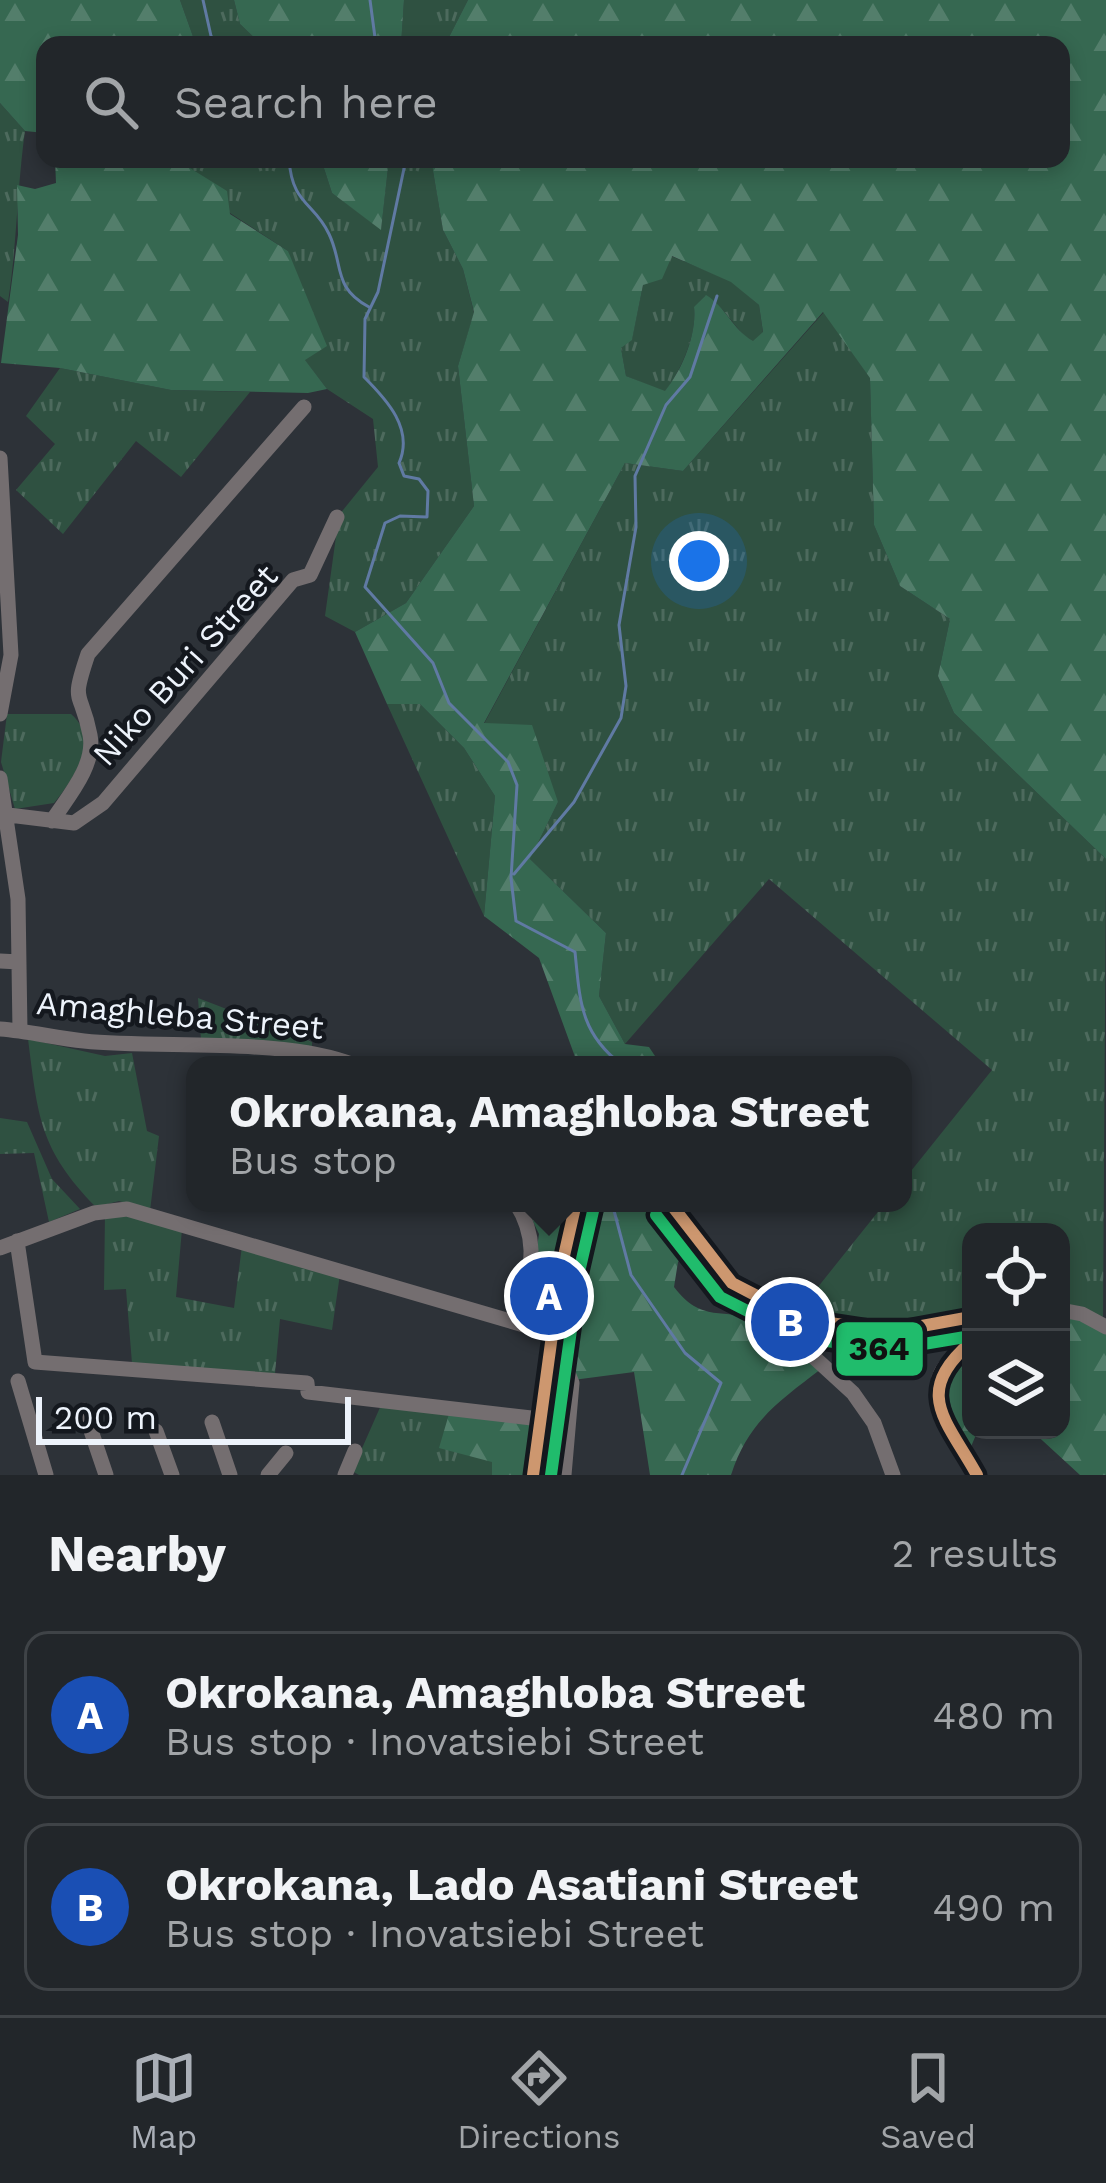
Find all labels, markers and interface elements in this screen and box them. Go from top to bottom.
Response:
search box [36,36,1070,168]
icon: search [78,69,144,135]
text: Search here [174,76,438,129]
your location [669,531,729,591]
street label: Niko Buri Street [85,556,286,774]
street label: Amaghleba Street [35,983,325,1047]
popup [186,1056,912,1212]
text: Okrokana, Amaghloba Street [229,1085,869,1138]
text: Bus stop [229,1138,397,1183]
map controls [962,1223,1070,1439]
button: locate [962,1223,1070,1331]
pin: A [510,1251,588,1341]
pin: B [751,1277,829,1367]
line badge: 364 [834,1320,925,1378]
text: 364 [848,1329,910,1368]
button: layers [962,1331,1070,1439]
scale bar [36,1391,351,1444]
text: 200 m [54,1398,157,1437]
text: Nearby [48,1524,226,1583]
text: 2 results [892,1531,1058,1576]
text: Okrokana, Amaghloba Street [165,1666,805,1719]
text: A [77,1693,103,1738]
text: 480 m [932,1693,1055,1738]
text: Bus stop · Inovatsiebi Street [165,1719,704,1764]
text: Okrokana, Lado Asatiani Street [165,1858,858,1911]
text: B [77,1885,103,1930]
text: 490 m [932,1885,1055,1930]
text: Bus stop · Inovatsiebi Street [165,1911,704,1956]
tab: Map [130,2045,197,2156]
tab: Directions [457,2045,620,2156]
tab: Saved [880,2045,976,2156]

